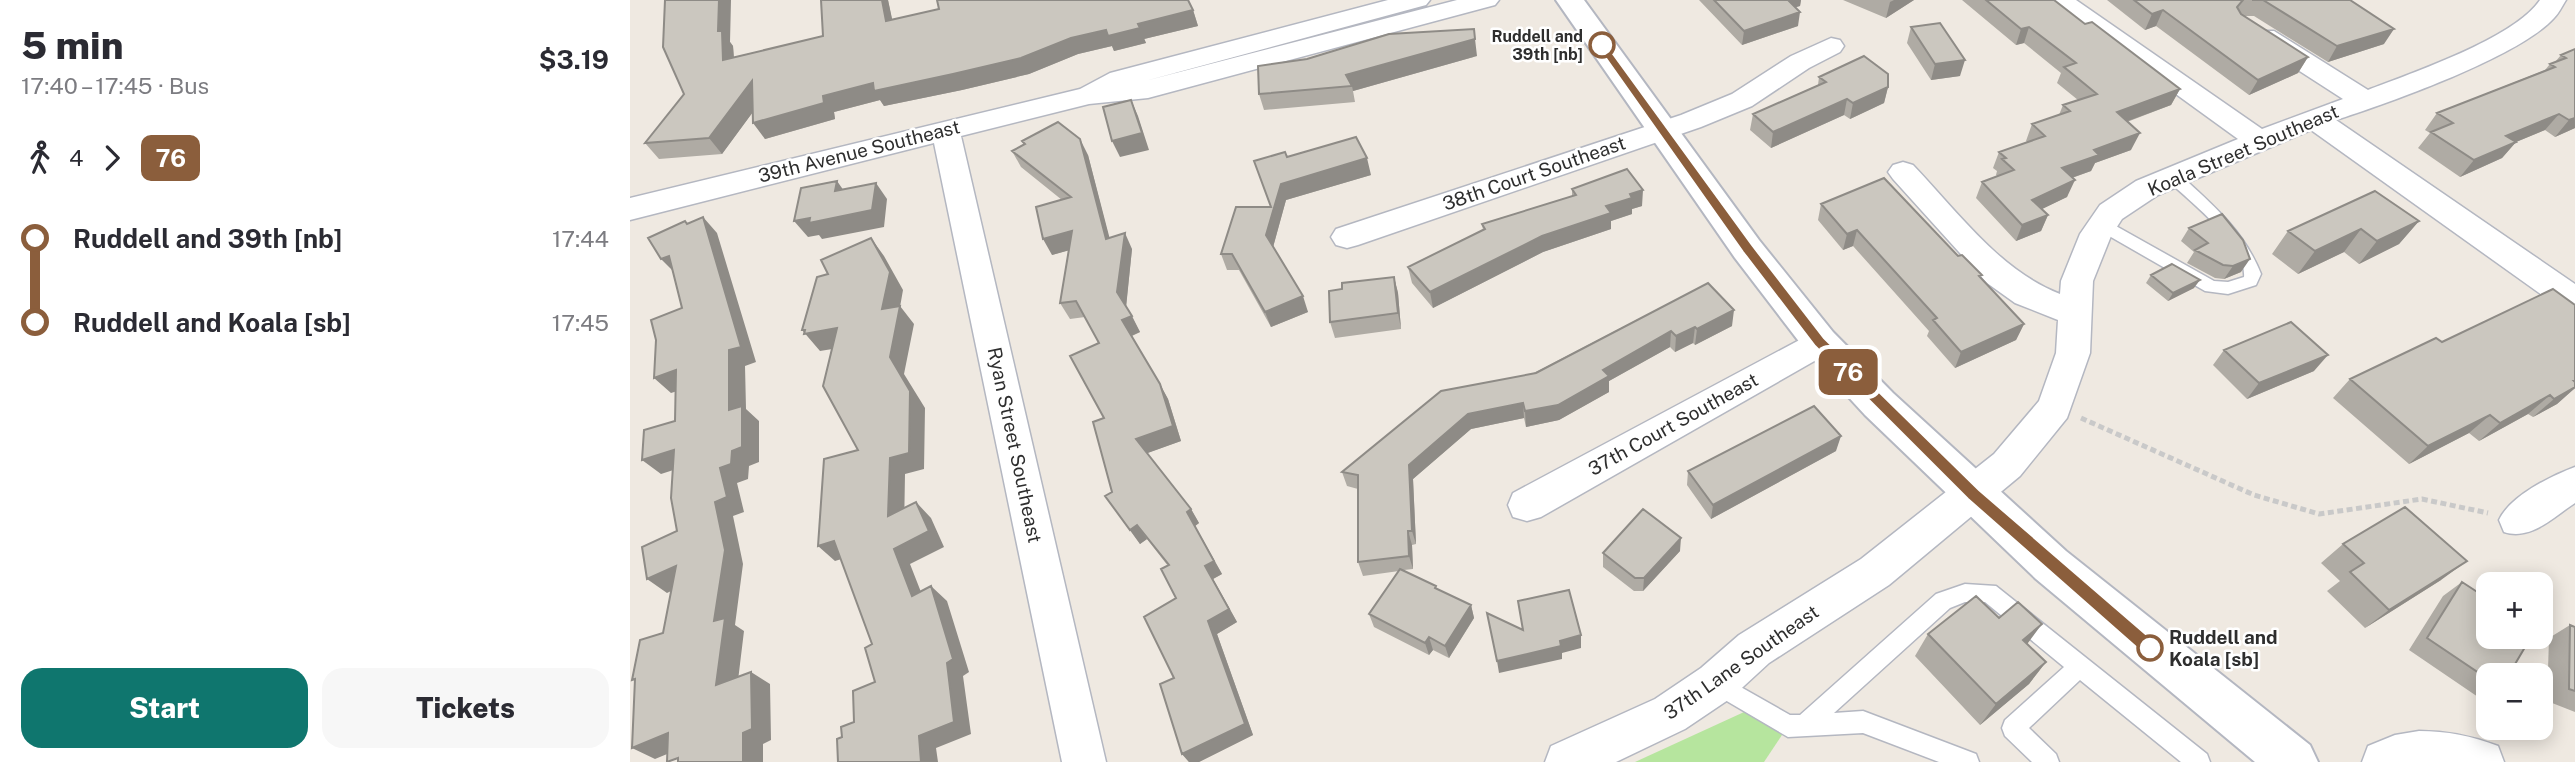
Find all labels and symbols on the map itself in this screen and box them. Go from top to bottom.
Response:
place label: Ruddell and 39th [nb] [1492,27,1583,64]
marker: Ruddell and 39th [nb] [1589,32,1615,58]
street label: Koala Street Southeast [2144,100,2342,200]
street label: 39th Avenue Southeast [756,115,962,187]
street label: 38th Court Southeast [1440,131,1628,215]
street label: Ryan Street Southeast [983,345,1047,545]
line badge: 76 [1816,349,1880,395]
street label: 37th Court Southeast [1584,368,1762,480]
street label: 37th Lane Southeast [1659,600,1823,724]
place label: Ruddell and Koala [sb] [2169,626,2278,670]
marker: Ruddell and Koala [sb] [2137,635,2163,661]

